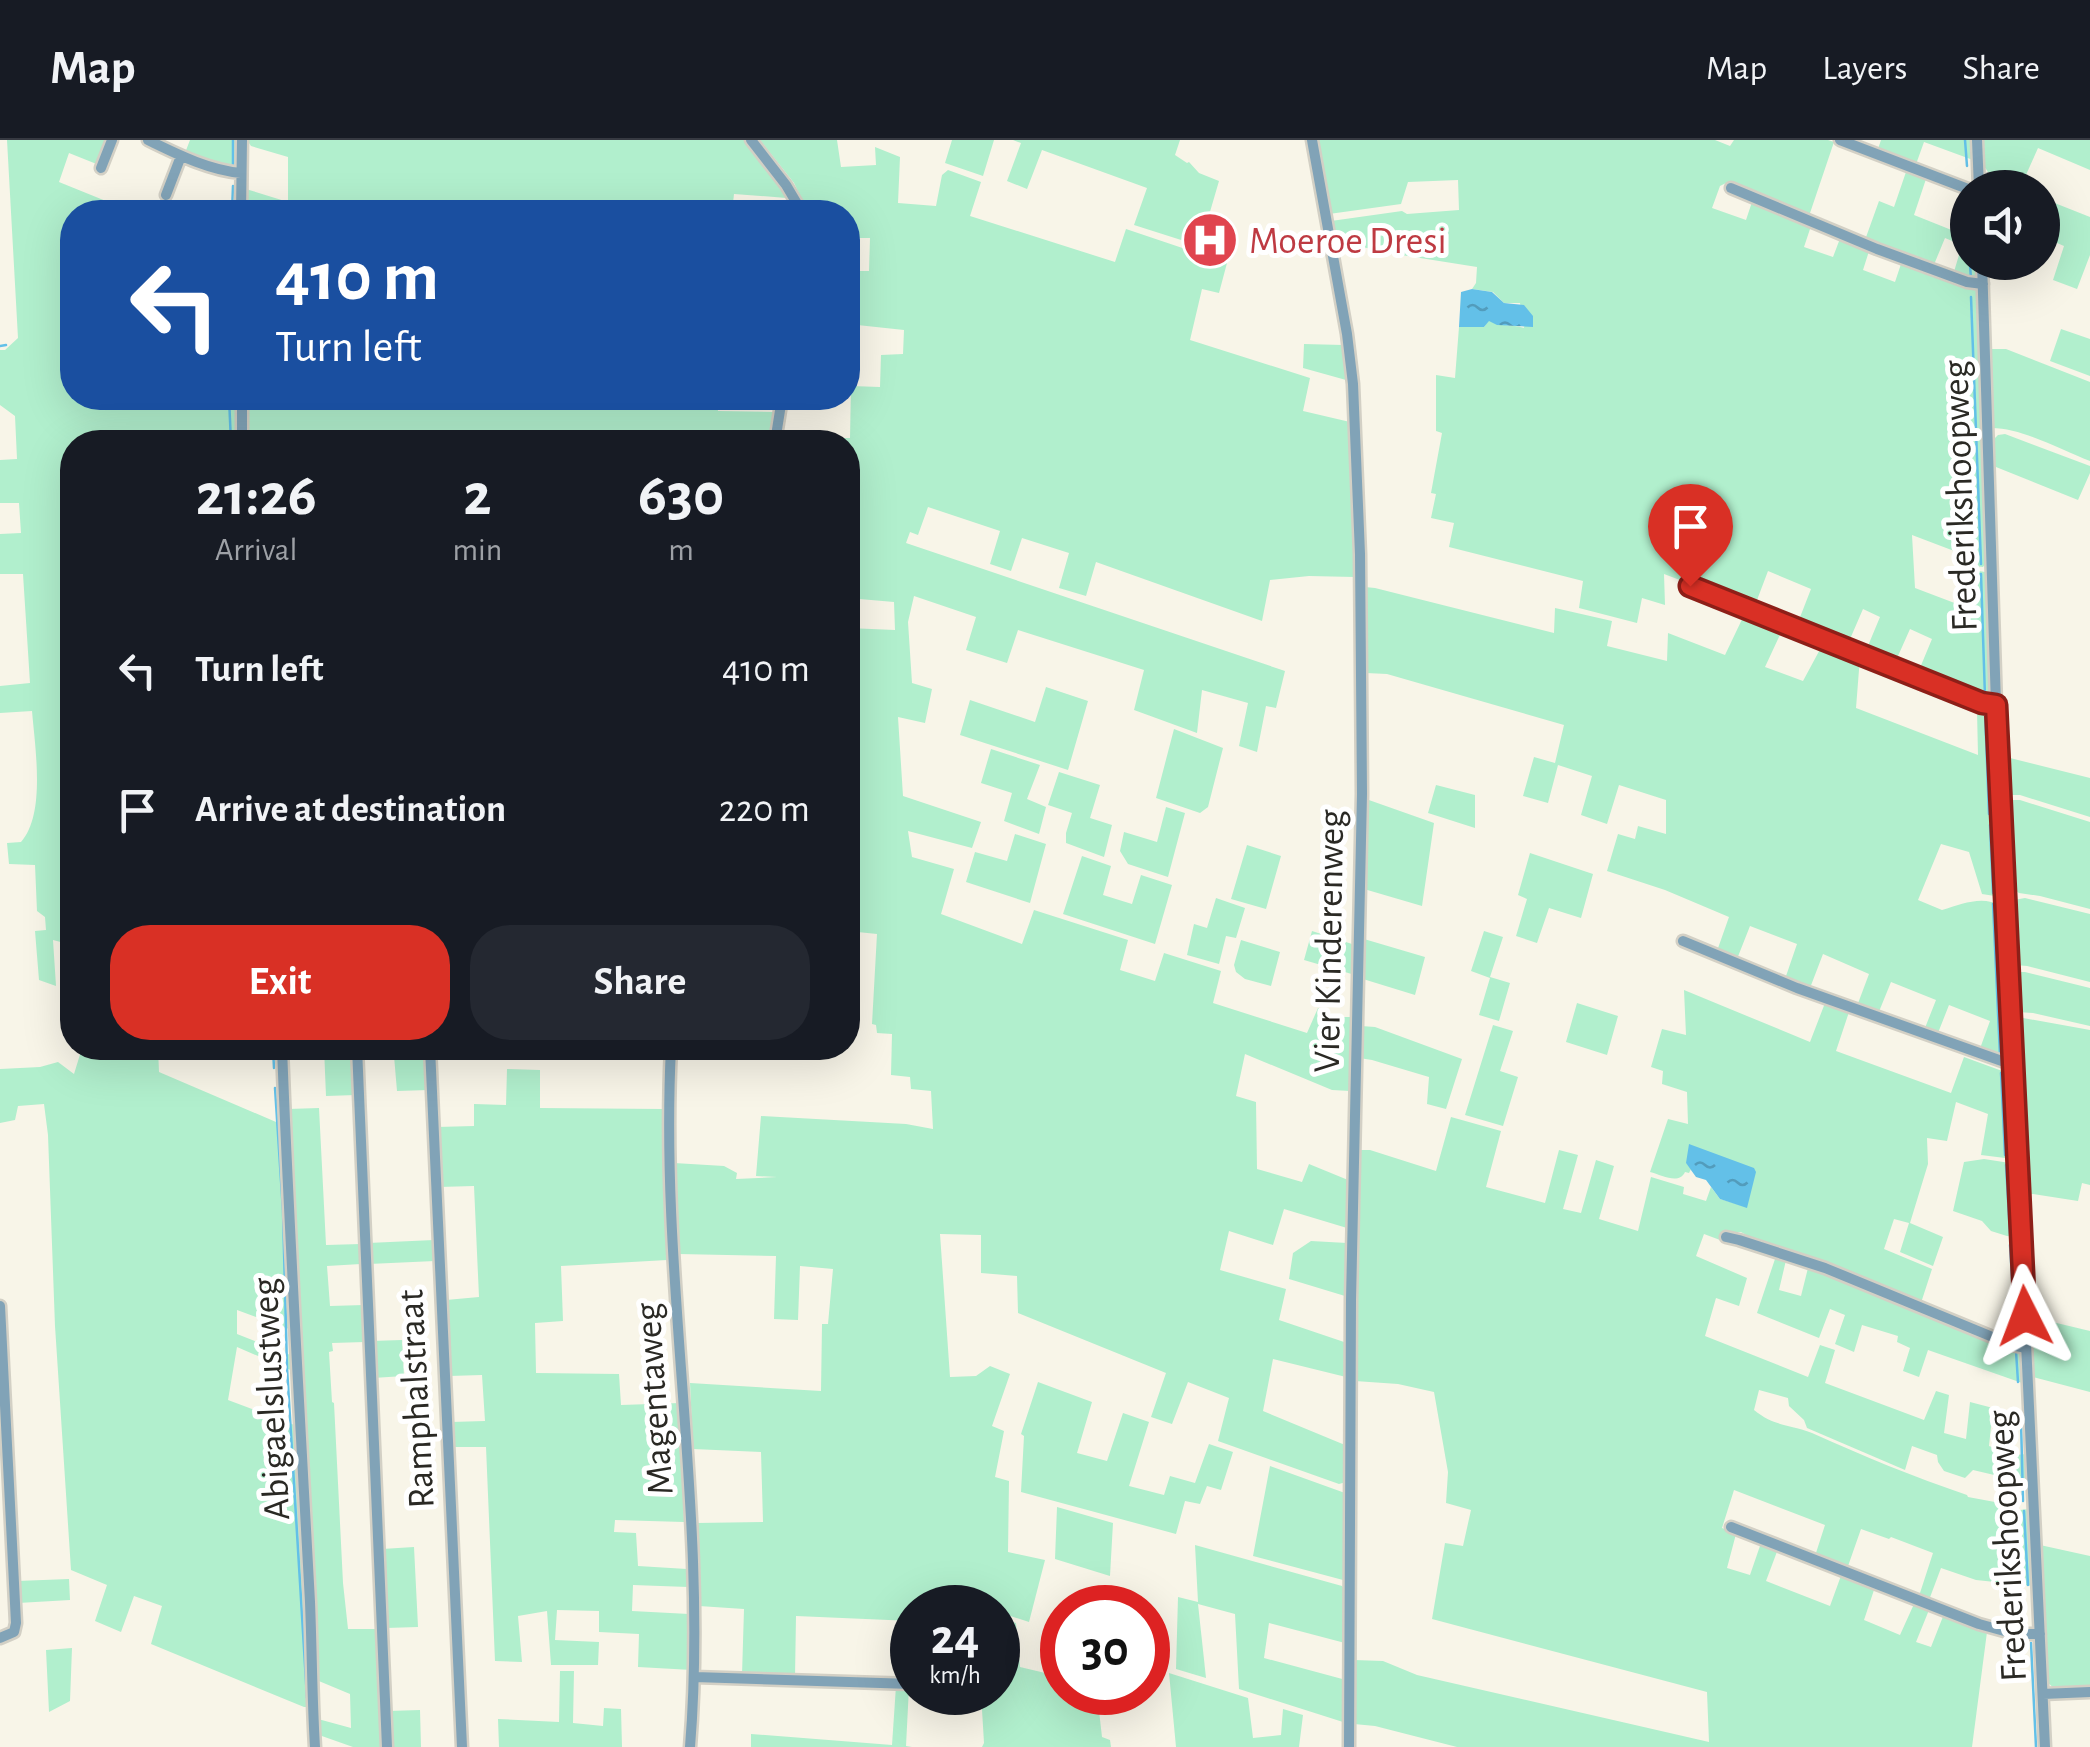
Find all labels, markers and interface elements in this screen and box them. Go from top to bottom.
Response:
text: Map [50,45,136,93]
text: Map [1706,51,1767,86]
text: Layers [1822,51,1907,86]
text: Share [1962,51,2040,86]
map controls [1950,170,2060,280]
button: sound [1950,170,2060,280]
hospital icon: Moeroe Dresi [1180,210,1240,270]
place label: Moeroe Dresi [1249,223,1447,261]
icon: left [110,240,240,370]
text: 410 m [275,243,439,313]
text: Turn left [275,325,422,370]
street label: Frederikshoopweg [1937,359,1985,632]
text: 21:26 [196,466,317,526]
text: 2 [463,466,492,526]
text: 630 [638,466,724,526]
pin [1648,484,1733,587]
icon: arrive [1663,499,1718,554]
text: Arrival [215,534,297,566]
text: min [452,534,502,566]
text: m [668,534,694,566]
icon: left [110,643,165,698]
text: Turn left [195,651,323,689]
text: 410 m [722,651,810,689]
icon: arrive [110,783,165,838]
text: Arrive at destination [195,791,506,829]
text: 220 m [719,791,810,829]
street label: Vier Kinderenweg [1309,809,1351,1073]
button: Exit [110,925,450,1040]
button: Share [470,925,810,1040]
position arrow [1973,1264,2077,1368]
street label: Abigaelslustweg [247,1276,297,1521]
street label: Ramphalstraat [392,1288,442,1509]
street label: Magentaweg [629,1301,681,1496]
street label: Frederikshoopweg [1982,1409,2034,1682]
speed limit sign: 30 [1040,1585,1170,1715]
text: 24 [931,1613,979,1663]
text: km/h [929,1663,981,1688]

